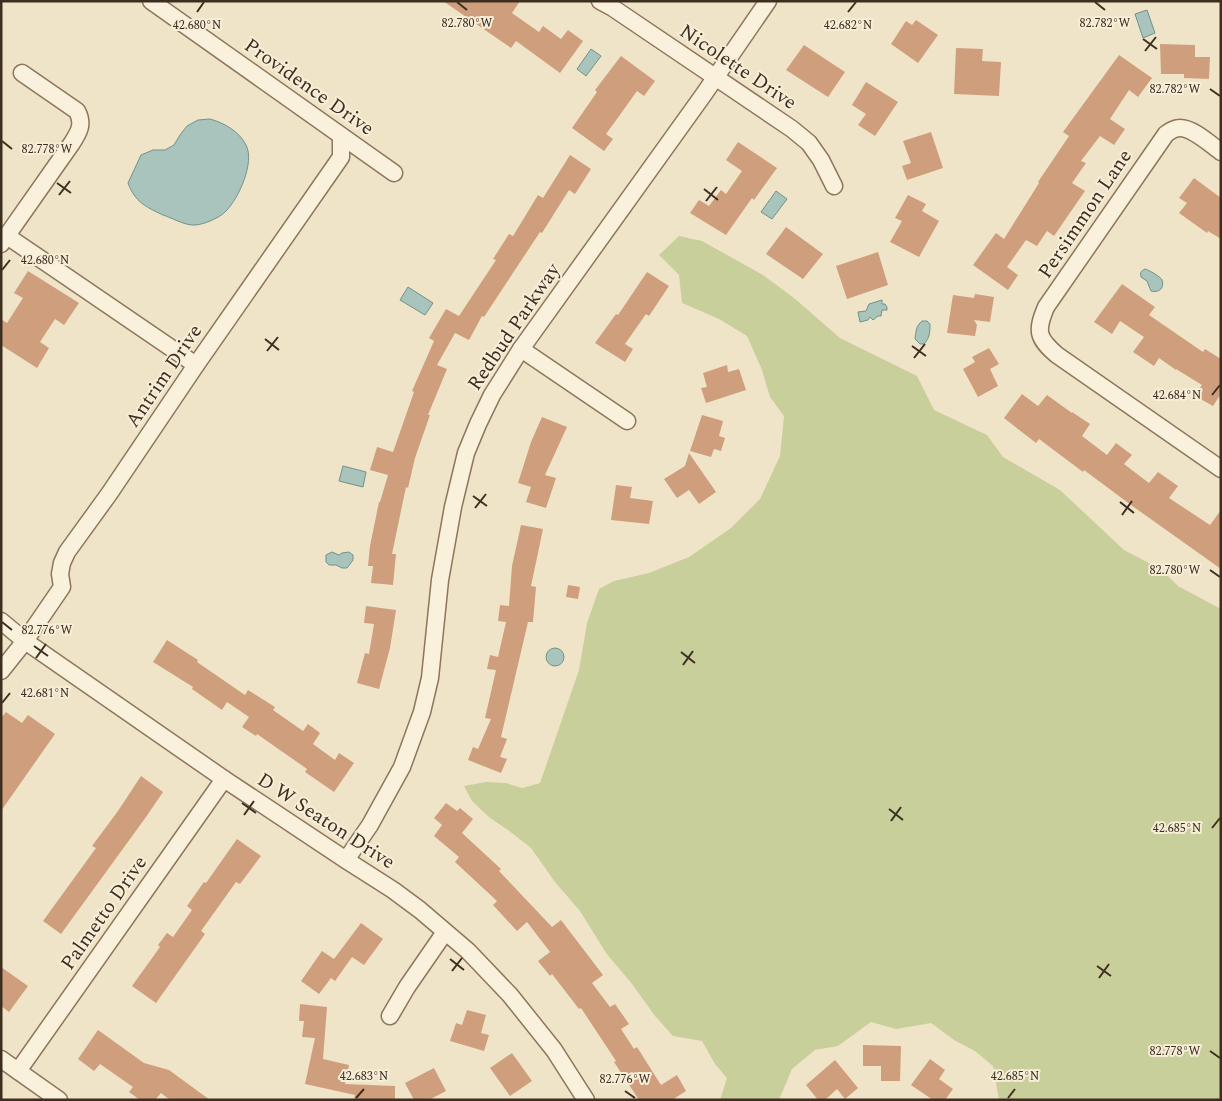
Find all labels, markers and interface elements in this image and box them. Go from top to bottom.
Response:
text: 82.780°W [442,14,493,33]
text: 82.782°W [1080,14,1131,33]
text: 42.680°N [173,16,221,35]
text: 42.682°N [824,16,872,35]
street label: Nicolette Drive [673,17,803,117]
street label: Providence Drive [238,31,380,143]
text: 82.782°W [1150,80,1201,99]
text: 82.778°W [22,140,73,159]
street label: Persimmon Lane [1030,143,1140,285]
text: 42.680°N [21,251,69,270]
street label: Redbud Parkway [460,256,569,397]
street label: Antrim Drive [118,318,210,434]
text: 42.684°N [1153,386,1201,405]
text: 82.780°W [1150,561,1201,580]
text: 82.776°W [22,621,73,640]
text: 42.681°N [21,684,69,703]
street label: D W Seaton Drive [251,765,401,877]
text: 42.685°N [1153,819,1201,838]
street label: Palmetto Drive [53,850,155,976]
text: 82.778°W [1150,1042,1201,1061]
text: 42.683°N [340,1067,388,1086]
text: 42.685°N [991,1067,1039,1086]
text: 82.776°W [600,1070,651,1089]

